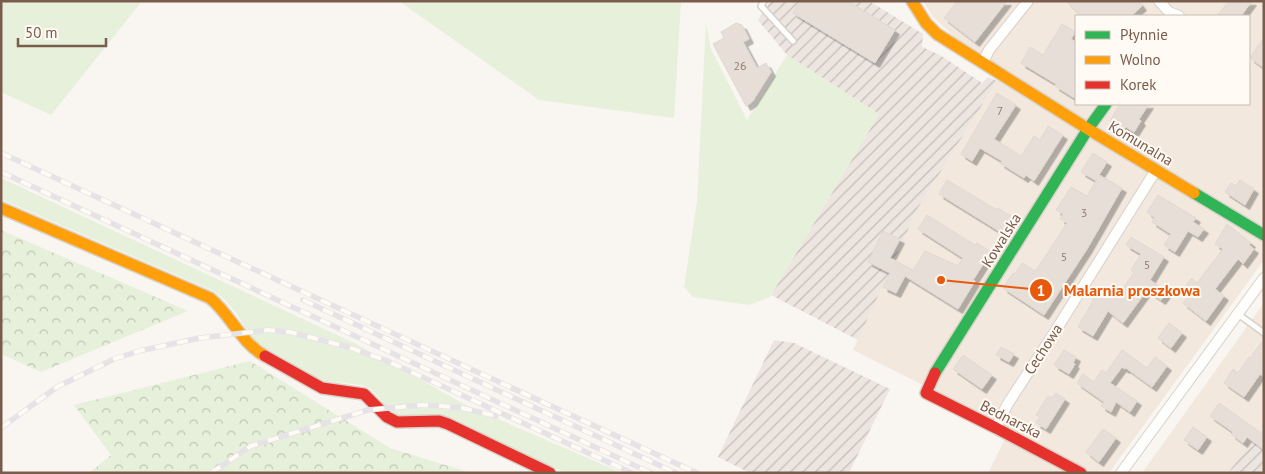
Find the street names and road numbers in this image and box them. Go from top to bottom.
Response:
street label: Komunalna [1105,116,1177,170]
street label: Kowalska [977,209,1025,271]
street label: Cechowa [1020,320,1066,378]
street label: Bednarska [977,396,1045,442]

